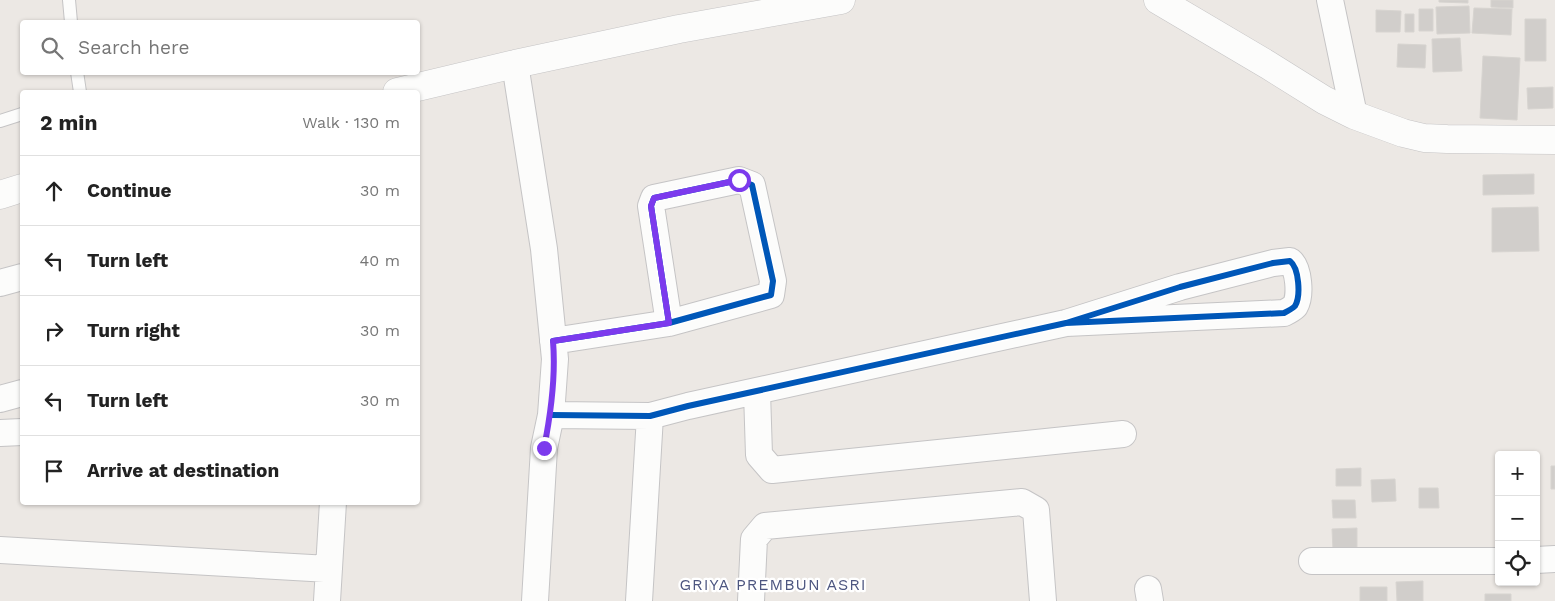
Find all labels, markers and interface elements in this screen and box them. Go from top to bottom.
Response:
search box [20,20,420,75]
icon: search [38,34,66,62]
text: Search here [78,36,189,59]
text: 2 min [40,110,97,135]
text: Walk · 130 m [302,113,400,132]
route start [728,169,751,192]
icon: ahead [40,177,68,205]
text: Continue [87,179,171,202]
text: 30 m [360,181,400,200]
icon: left [40,247,68,275]
text: Turn left [87,249,168,272]
text: 40 m [360,251,400,270]
icon: right [40,317,68,345]
text: Turn right [87,319,180,342]
text: 30 m [360,321,400,340]
icon: left [40,387,68,415]
text: Turn left [87,389,168,412]
text: 30 m [360,391,400,410]
route end [533,437,556,460]
map controls [1495,451,1540,586]
button: + [1495,451,1540,496]
icon: arrive [40,457,68,485]
text: Arrive at destination [87,459,279,482]
button: − [1495,496,1540,541]
button: locate [1495,541,1540,586]
district label: GRIYA PREMBUN ASRI [679,575,867,594]

